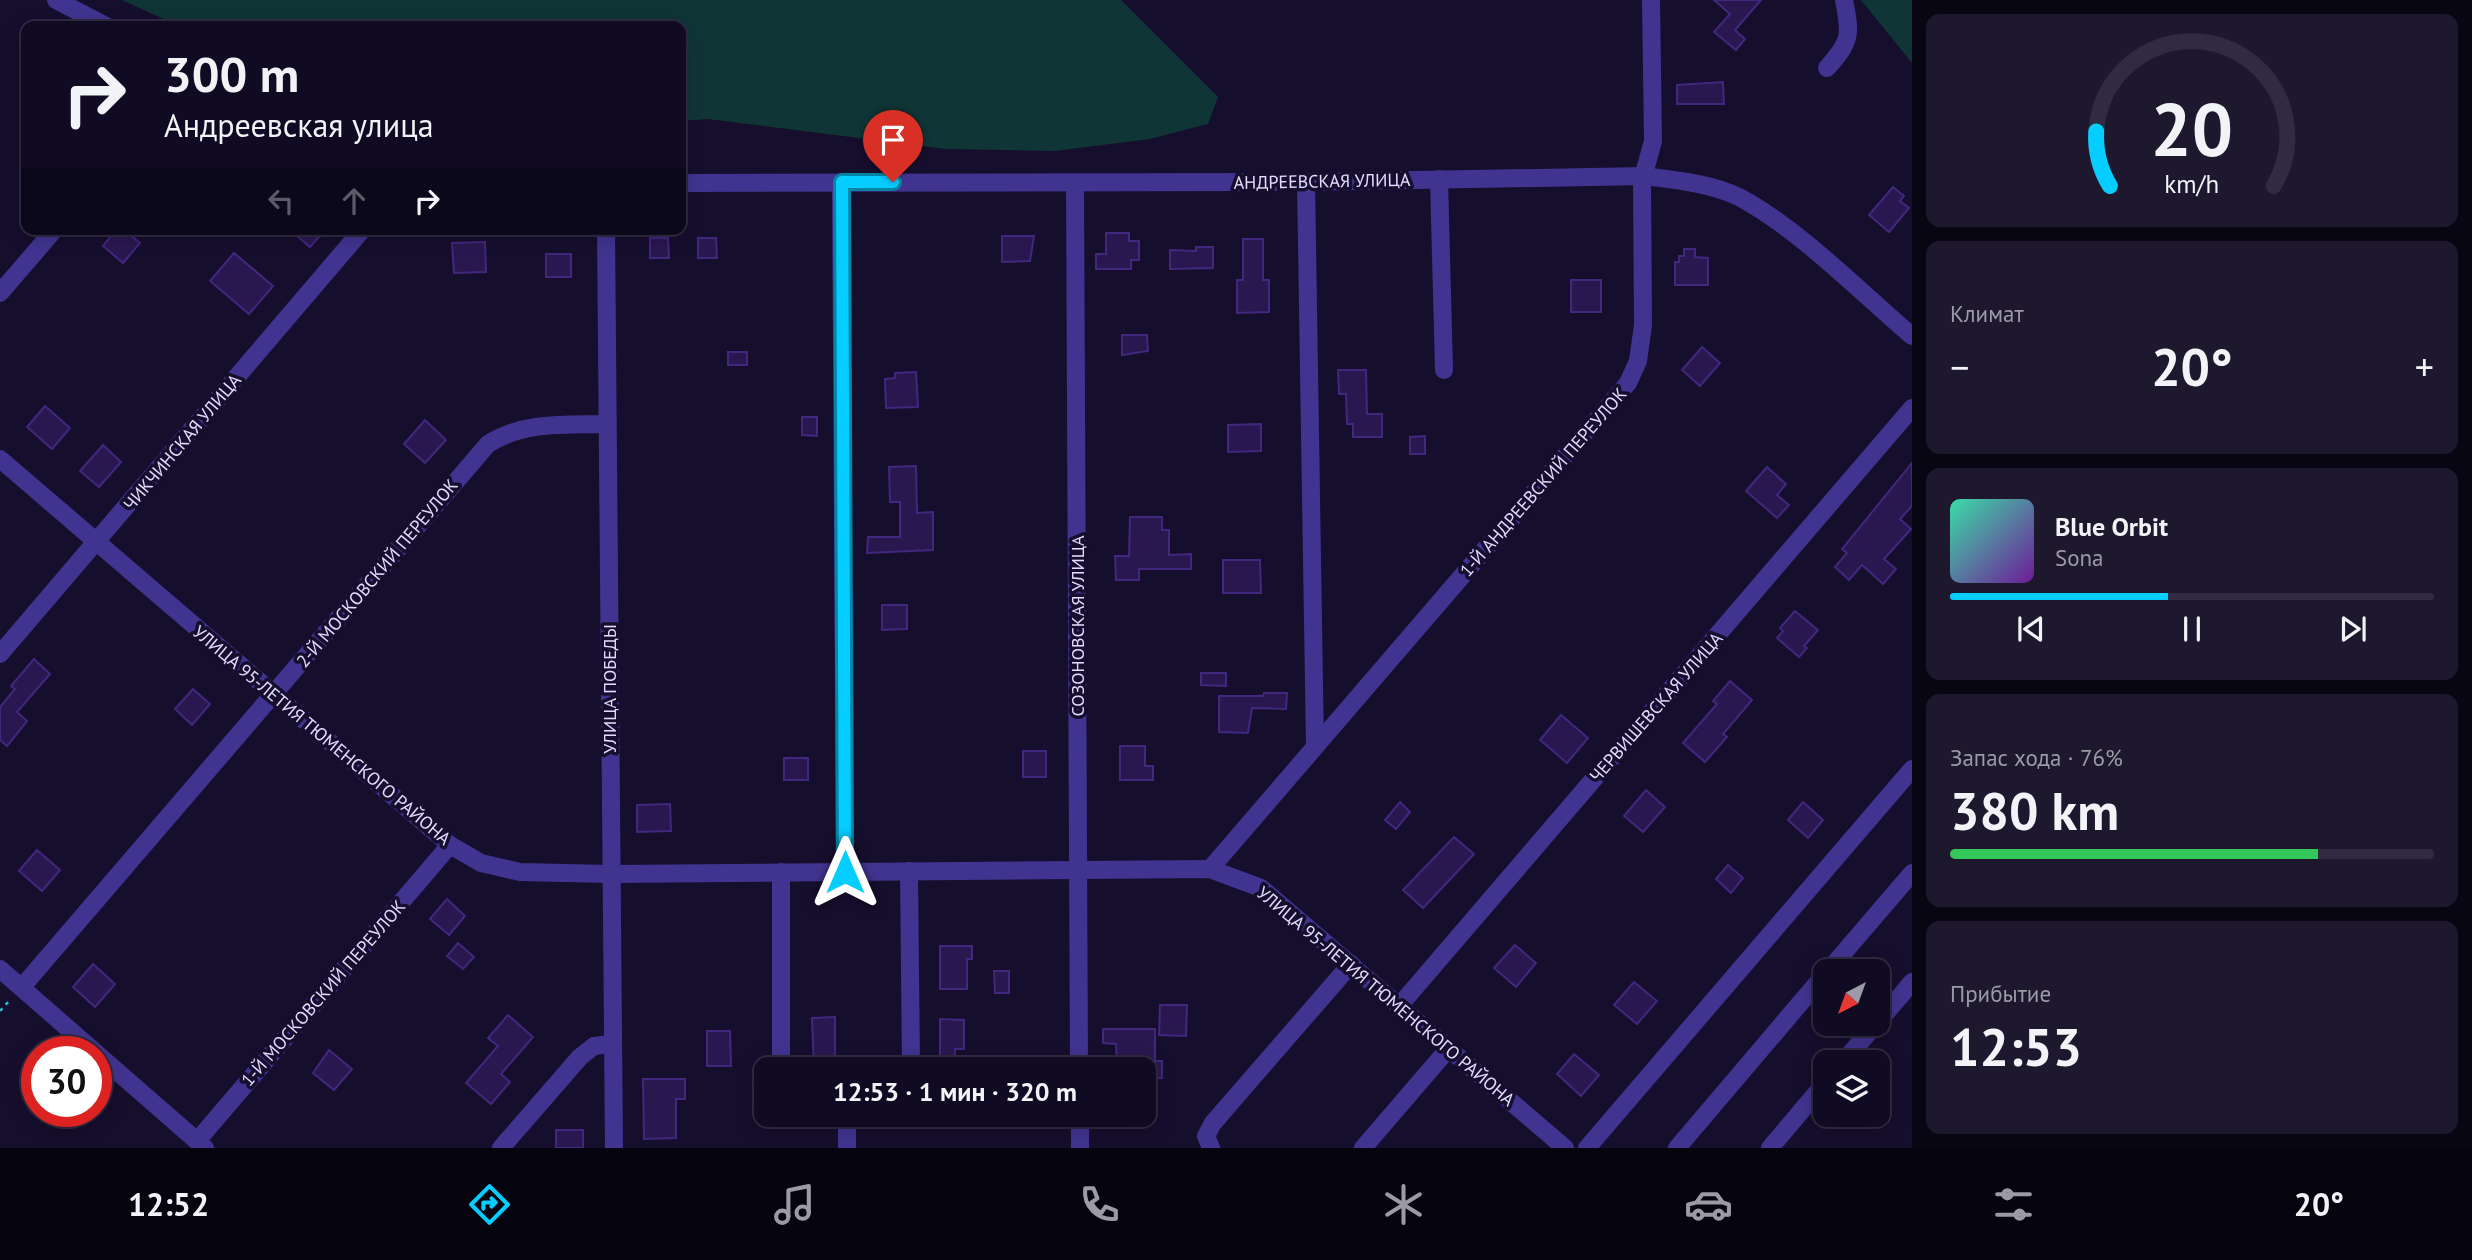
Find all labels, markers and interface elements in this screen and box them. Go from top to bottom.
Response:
text: 300 m [164,42,299,106]
icon: right [49,49,140,140]
text: 20 [2151,83,2233,177]
text: Андреевская улица [164,104,434,146]
pin [863,110,923,182]
icon: arrive [874,121,912,159]
street label: АНДРЕЕВСКАЯ УЛИЦА [1233,168,1411,194]
text: km/h [2165,168,2219,200]
icon: left [262,182,300,220]
icon: ahead [335,182,373,220]
icon: right [408,182,446,220]
text: Климат [1950,299,2024,328]
text: 20° [2151,333,2233,400]
text: − [1950,342,1969,391]
text: + [2415,342,2434,391]
street label: ЧИКЧИНСКАЯ УЛИЦА [118,369,246,515]
street label: 1-Й АНДРЕЕВСКИЙ ПЕРЕУЛОК [1455,383,1631,581]
street label: 2-Й МОСКОВСКИЙ ПЕРЕУЛОК [291,474,463,672]
text: Blue Orbit [2055,510,2168,543]
street label: СОЗОНОВСКАЯ УЛИЦА [1066,535,1089,717]
text: Sona [2055,543,2104,572]
icon: previous [2012,610,2050,648]
icon: pause [2173,610,2211,648]
icon: next [2334,610,2372,648]
street label: УЛИЦА 95-ЛЕТИЯ ТЮМЕНСКОГО РАЙОНА [188,620,456,850]
street label: УЛИЦА ПОБЕДЫ [598,624,621,754]
street label: ЧЕРВИШЕВСКАЯ УЛИЦА [1585,627,1728,787]
text: Запас хода · 76% [1950,743,2123,772]
text: 380 km [1950,777,2119,844]
position arrow [808,835,882,909]
street label: УЛИЦА 95-ЛЕТИЯ ТЮМЕНСКОГО РАЙОНА [1252,881,1520,1111]
street label: 1-Й МОСКОВСКИЙ ПЕРЕУЛОК [236,895,410,1091]
north arrow [1813,959,1890,1036]
map controls [1813,959,1890,1127]
text: Прибытие [1950,979,2051,1008]
text: 12:53 [1950,1013,2082,1080]
speed limit sign: 30 [21,1036,112,1127]
button: layers [1813,1050,1890,1127]
text: 12:53 · 1 мин · 320 m [833,1075,1077,1108]
icon: directions [465,1180,514,1229]
icon: music [770,1180,819,1229]
icon: phone [1075,1180,1124,1229]
icon: climate [1379,1180,1428,1229]
icon: car [1684,1180,1733,1229]
icon: filters [1989,1180,2038,1229]
text: 12:52 [128,1183,209,1225]
text: 20° [2294,1183,2344,1225]

